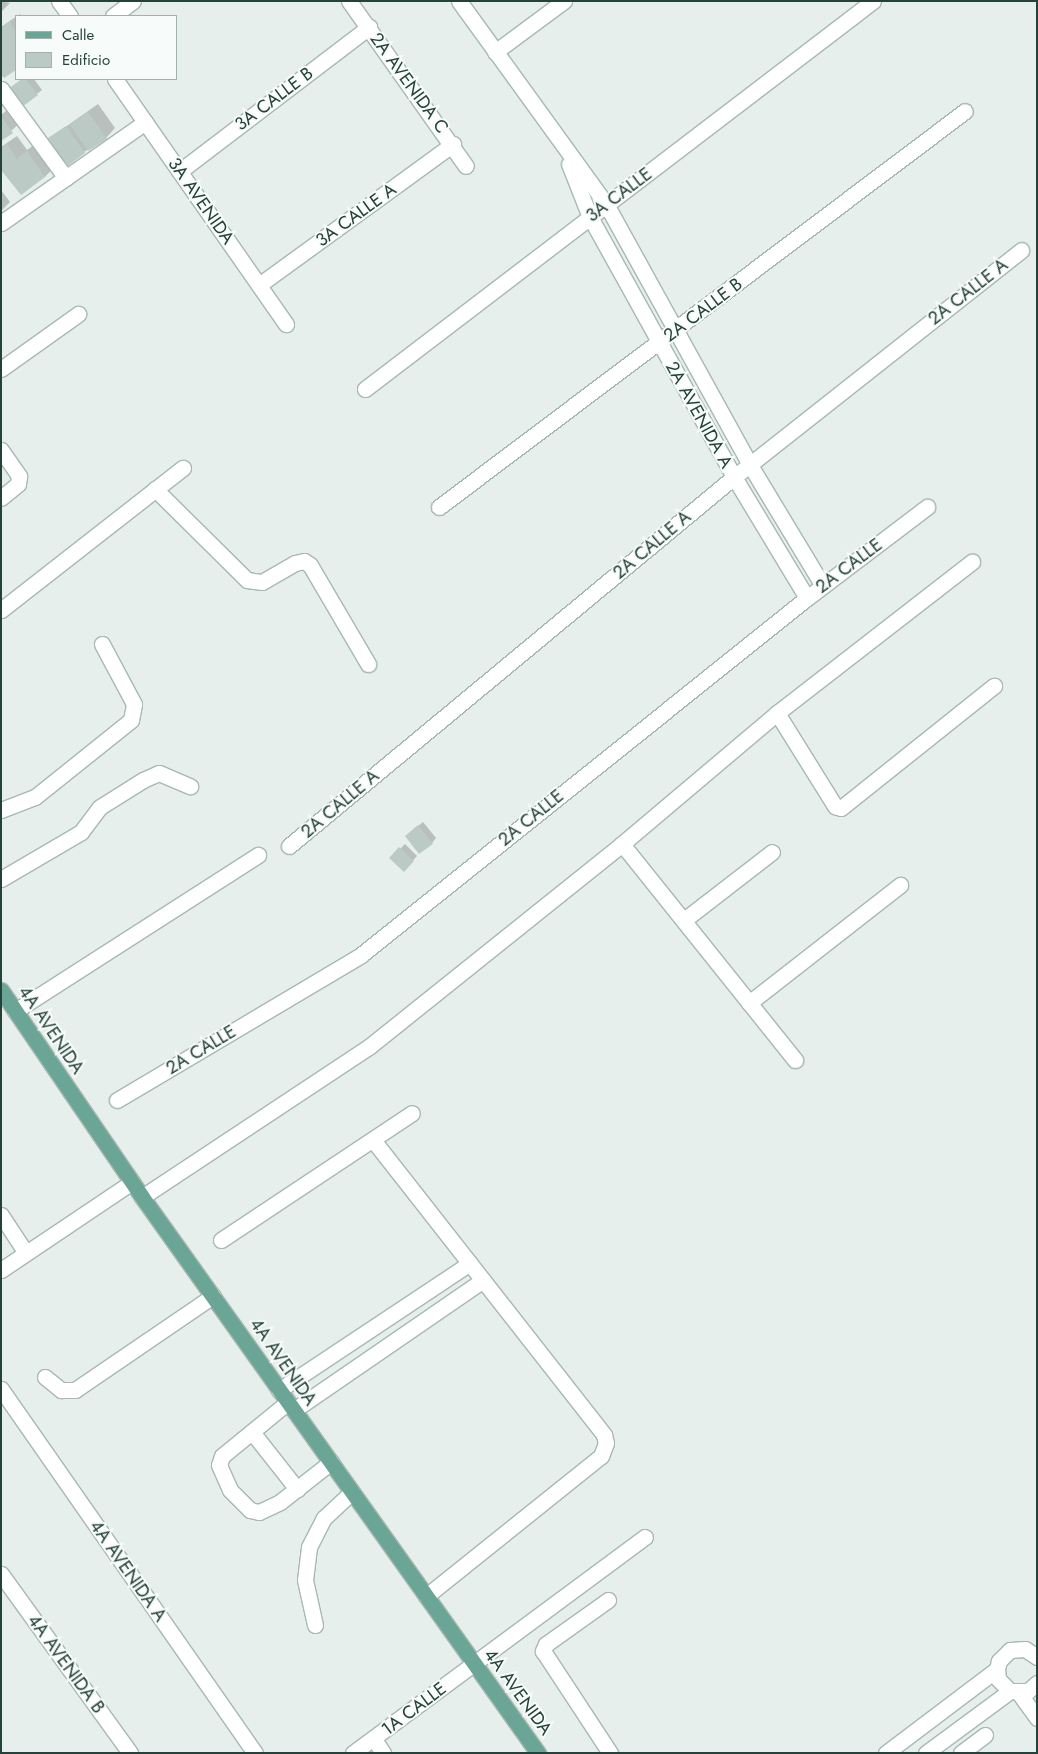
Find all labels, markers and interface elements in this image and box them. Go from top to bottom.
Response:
legend [15,15,178,80]
text: Calle [62,24,94,46]
street label: 2A AVENIDA C [365,28,453,138]
text: Edificio [62,49,110,71]
street label: 3A CALLE B [231,63,317,135]
street label: 3A AVENIDA [163,154,239,248]
street label: 3A CALLE [582,163,656,227]
street label: 3A CALLE A [312,179,400,251]
street label: 2A CALLE A [924,254,1012,330]
street label: 2A CALLE B [659,273,747,347]
street label: 2A AVENIDA A [661,358,737,472]
street label: 2A CALLE A [609,506,695,584]
street label: 2A CALLE [812,534,886,598]
street label: 2A CALLE A [297,765,383,843]
street label: 2A CALLE [494,785,568,851]
street label: 4A AVENIDA [14,982,88,1078]
street label: 2A CALLE [162,1021,240,1079]
street label: 4A AVENIDA [245,1314,321,1410]
street label: 4A AVENIDA A [85,1516,171,1626]
street label: 4A AVENIDA B [23,1610,109,1718]
street label: 4A AVENIDA [479,1645,557,1739]
street label: 1A CALLE [377,1678,451,1740]

